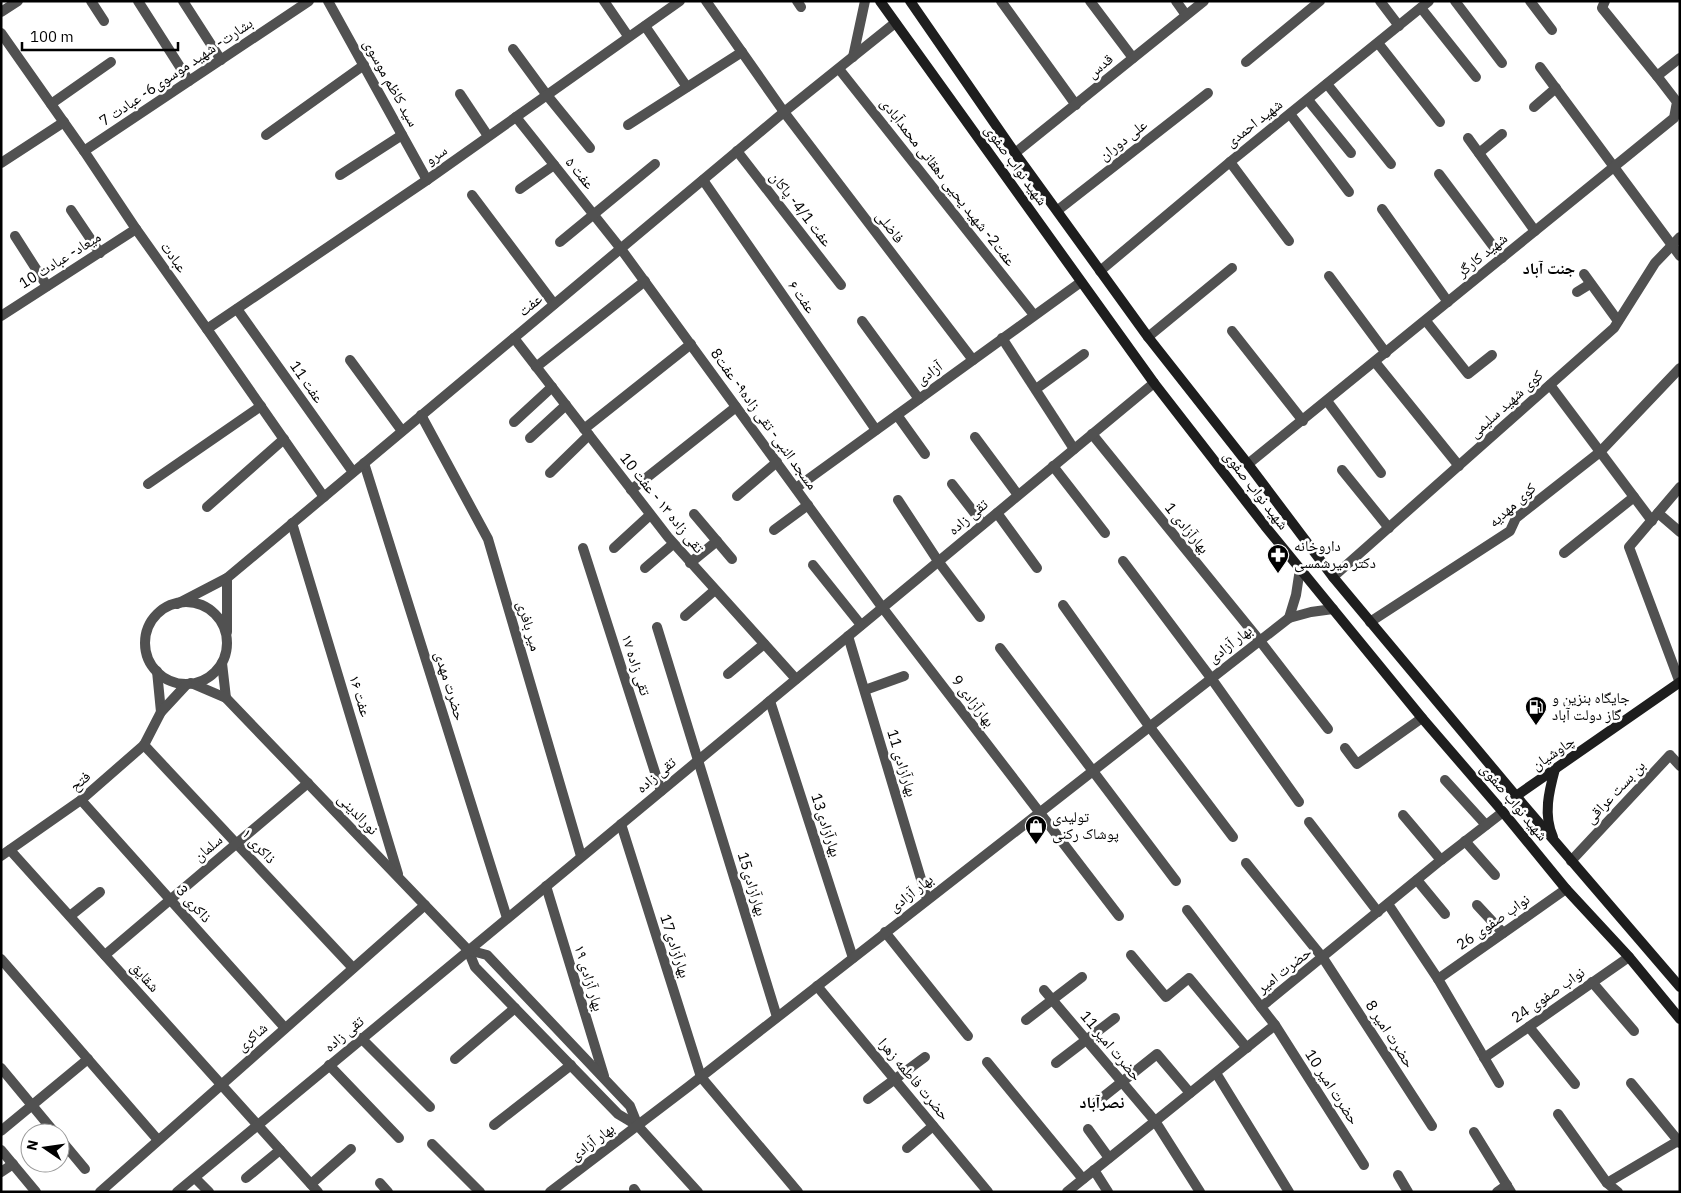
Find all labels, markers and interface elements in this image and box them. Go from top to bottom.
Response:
street label: بشارت- شهید موسوی6- عبادت 7 [95,13,257,131]
scale bar [22,20,179,52]
text: 100 m [30,27,74,46]
street label: سید کاظم موسوی [359,36,423,131]
street label: قدس [1083,49,1117,83]
street label: عفت2- شهید یحیی دهقانی محمدآبادی [876,94,1020,271]
street label: شهید احمدی [1221,94,1287,152]
street label: علی دوران [1095,114,1152,165]
street label: شهید نواب صفوی [980,121,1052,210]
street label: سرو [421,140,451,169]
street label: عفت ۵ [562,153,599,193]
street label: عفت 4/1- پاکان [765,167,837,251]
street label: فاضلی [871,207,909,247]
street label: میعاد- عبادت 10 [15,227,104,292]
street label: شهید کارگر [1452,228,1511,281]
street label: عبادت [157,238,192,276]
district label: جنت آباد [1523,258,1575,278]
street label: عفت ۶ [784,277,821,317]
street label: عفت [514,289,546,320]
street label: مسجد النبی- تقی زاده۹- عفت8 [706,344,822,494]
street label: آزادی [912,356,947,389]
street label: عفت 11 [286,357,329,407]
street label: کوی شهید سلیمی [1465,365,1547,443]
street label: شهید نواب صفوی [1219,446,1293,534]
street label: تقی زاده ۱۳ - عفت 10 [615,449,709,558]
street label: کوی مهدیه [1484,478,1540,532]
street label: تقی زاده [944,494,993,540]
street label: بهارآزادی 1 [1160,498,1214,558]
place label: داروخانه دکتر میرشمسی [1294,536,1376,573]
pharmacy icon: داروخانه دکتر میرشمسی [1266,543,1290,574]
street label: میر بافری [512,599,546,654]
street label: بهار آزادی [1204,620,1256,668]
street label: تقی زاده ۱۷ [617,632,656,699]
street label: حضرت مهدی [430,649,470,723]
street label: بهارآزادی 9 [947,671,999,731]
street label: عفت ۱۶ [345,673,376,719]
place label: جایگاه بنزین و گاز دولت آباد [1552,688,1630,724]
fuel station icon: جایگاه بنزین و گاز دولت آباد [1524,695,1548,726]
street label: بهارآزادی 11 [882,727,922,799]
street label: چاوشیان [1527,731,1579,775]
street label: تقی زاده [632,752,681,798]
street label: بن بست عراقی [1580,756,1650,828]
street label: شهید نواب صفوی [1476,759,1552,845]
street label: فتح [65,766,95,796]
street label: نورالدینی [333,789,383,839]
street label: بهارآزادی13 [806,791,846,859]
place label: تولیدی پوشاک رکنی [1052,807,1119,844]
shop icon: تولیدی پوشاک رکنی [1024,814,1048,845]
street label: ذاکری ۱ [237,824,281,868]
street label: سلمان [189,830,227,866]
street label: بهارآزادی15 [733,850,771,918]
street label: بهار آزادی [885,869,937,917]
street label: ذاکری 3 [172,881,216,927]
street label: نواب صفوی 26 [1452,889,1534,955]
street label: بهارآزادی17 [655,912,695,980]
street label: بهار آزادی ۱۹ [569,942,609,1014]
street label: حضرت امیر [1252,942,1315,997]
street label: شقایق [126,958,164,997]
street label: نواب صفوی 24 [1507,962,1589,1028]
street label: حضرت امیر 8 [1362,996,1420,1071]
street label: حضرت امیر 11 [1077,1007,1147,1085]
street label: تقی زاده [320,1011,369,1057]
street label: شاکری [232,1018,272,1056]
street label: حضرت فاطمه زهرا [874,1034,955,1124]
street label: حضرت امیر 10 [1301,1046,1364,1128]
district label: نصرآباد [1080,1092,1124,1112]
street label: بهار آزادی [565,1119,619,1165]
north arrow [20,1123,70,1173]
text: N [22,1138,42,1152]

